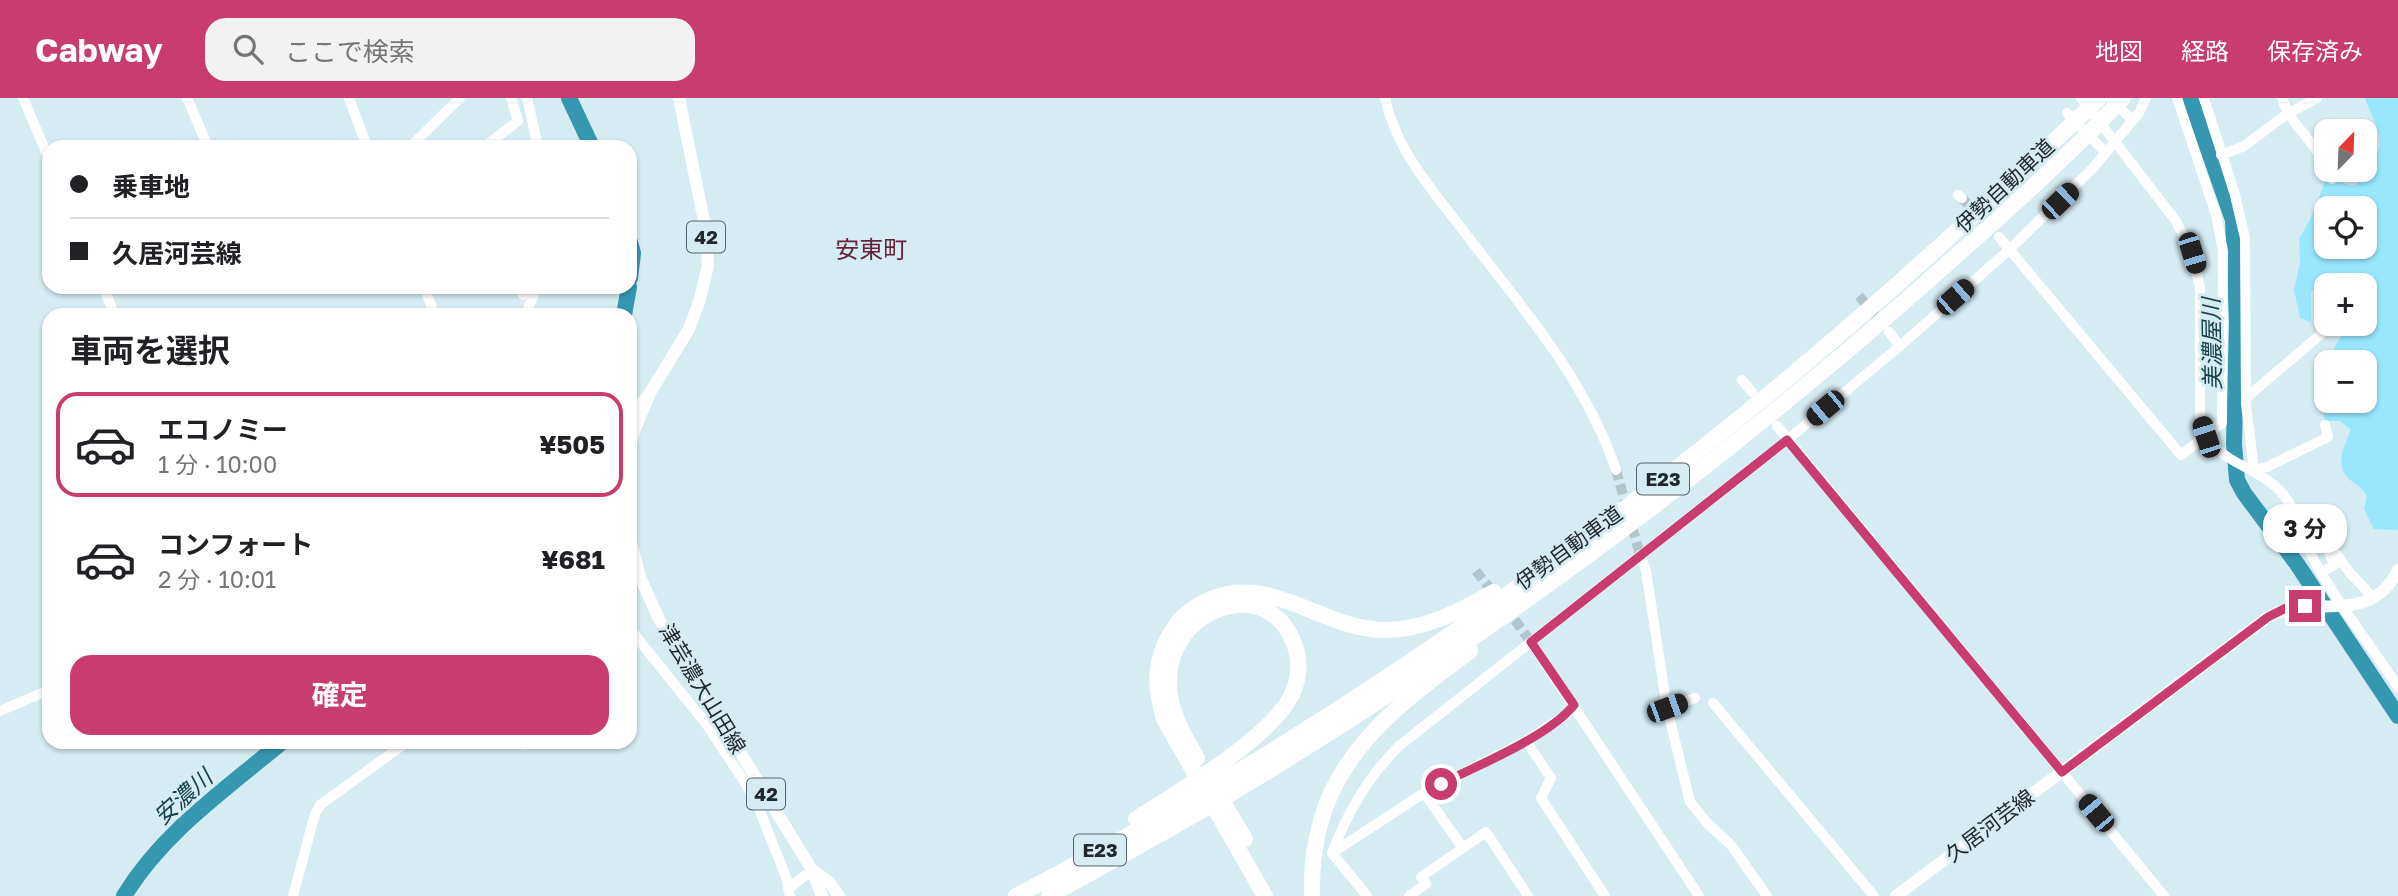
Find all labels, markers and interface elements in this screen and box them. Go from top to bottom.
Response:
search box [205,18,695,81]
text: Cabway [35,30,163,69]
icon: search [229,30,267,68]
text: ここで検索 [285,36,415,67]
text: 地図 [2095,36,2143,65]
text: 経路 [2181,36,2229,65]
text: 保存済み [2267,36,2363,65]
north arrow [2314,119,2376,182]
map controls [2314,119,2377,413]
street label: 伊勢自動車道 [1949,133,2059,238]
text: 乗車地 [112,171,190,202]
car [2038,179,2083,223]
button: locate [2314,196,2377,259]
road number: 42 [687,222,725,252]
car [2176,230,2209,276]
district label: 安東町 [835,234,907,263]
text: 久居河芸線 [112,238,242,269]
button: + [2314,273,2377,336]
car [1933,275,1978,319]
water label: 美濃屋川 [2196,295,2226,390]
text: 車両を選択 [70,331,230,369]
button: − [2314,350,2377,413]
car [1803,386,1848,430]
icon: car [74,413,137,476]
text: エコノミー [158,414,288,445]
car [2190,414,2223,460]
text: ¥505 [539,429,605,460]
text: 1 分 · 10:00 [158,450,277,478]
road number: E23 [1637,464,1689,494]
street label: 伊勢自動車道 [1510,500,1627,595]
callout: 3 分 [2263,504,2347,554]
text: 3 分 [2284,514,2326,542]
icon: car [74,528,137,591]
text: コンフォート [158,529,313,560]
text: ¥681 [541,544,605,575]
text: 2 分 · 10:01 [158,565,276,593]
route end [2289,590,2321,622]
street label: 津芸濃大山田線 [654,619,752,758]
button: 確定 [70,655,609,735]
car [1644,691,1691,725]
water label: 安濃川 [147,761,220,830]
route start [1425,768,1457,800]
road number: 42 [747,778,785,810]
street label: 久居河芸線 [1940,783,2039,867]
car [2075,790,2118,836]
road number: E23 [1074,834,1126,866]

